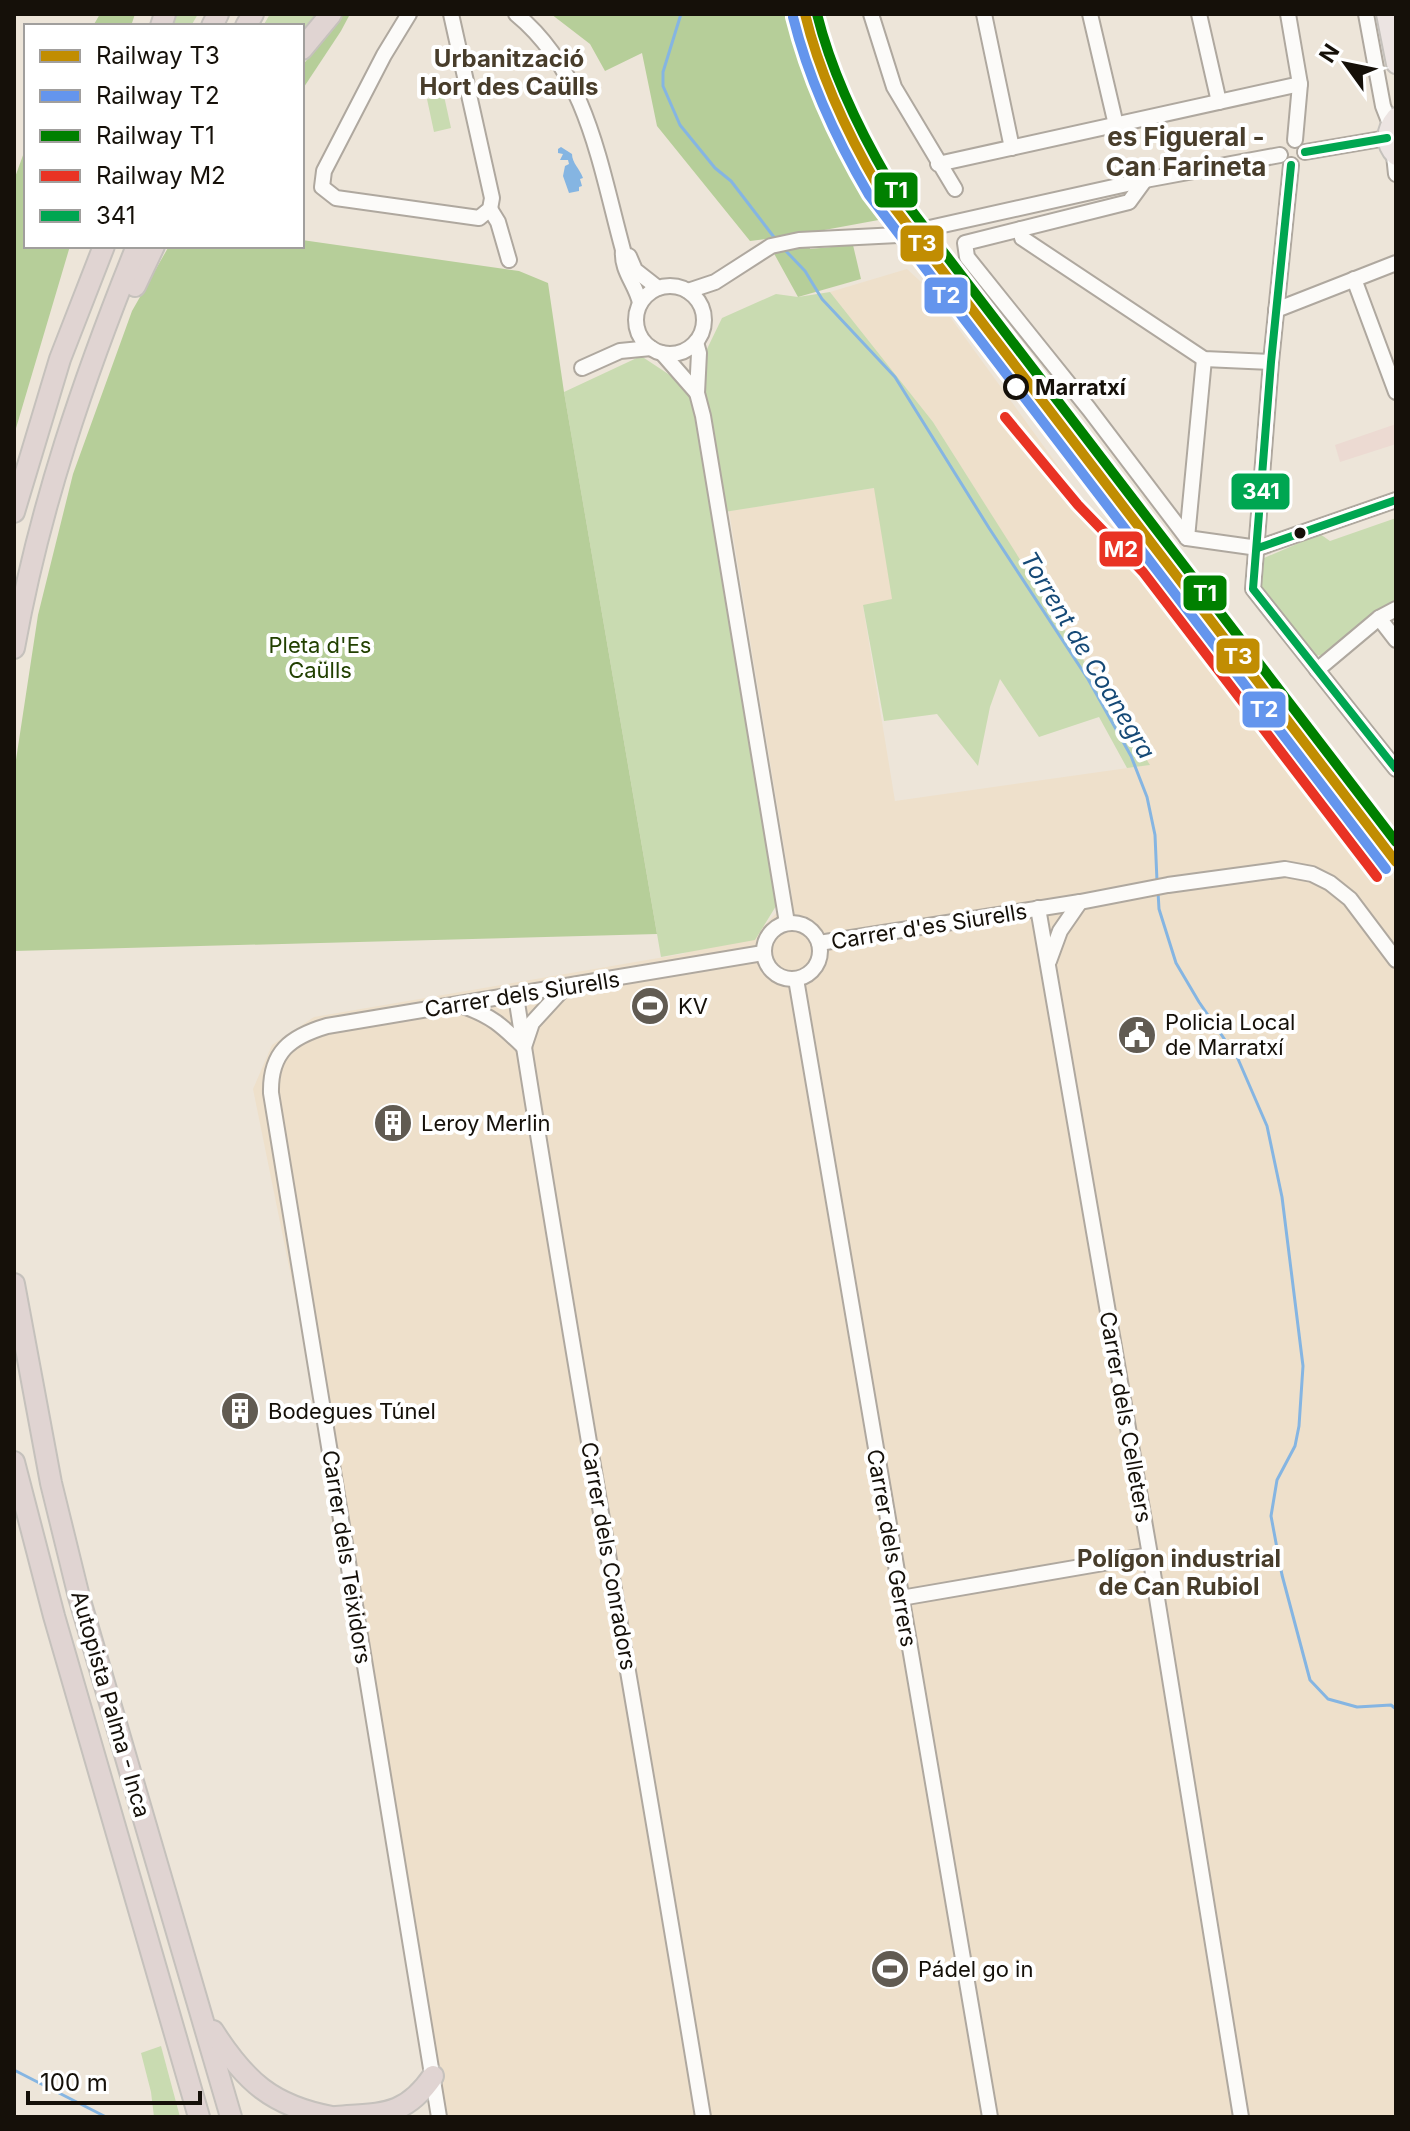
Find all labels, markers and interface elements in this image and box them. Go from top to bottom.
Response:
legend [24,24,304,248]
north arrow [1306,24,1386,104]
text: N [1314,39,1345,67]
text: Railway T3 [96,41,220,70]
district label: Urbanització Hort des Caülls [420,44,599,101]
text: Railway T2 [96,81,220,110]
text: Railway T1 [96,121,215,150]
district label: es Figueral - Can Farineta [1106,121,1266,182]
text: Railway M2 [96,161,226,190]
line badge: T1 [873,171,919,209]
text: T1 [884,177,908,203]
text: 341 [96,201,136,230]
line badge: T3 [899,224,945,263]
text: T3 [908,230,936,256]
line badge: T2 [923,276,969,315]
text: T2 [932,282,960,308]
place label: Marratxí [1035,374,1127,400]
marker: Marratxí [1004,375,1028,399]
line badge: 341 [1230,472,1291,511]
text: 341 [1242,478,1280,504]
unlabelled marker [1292,525,1308,541]
line badge: M2 [1098,530,1144,568]
text: M2 [1104,536,1138,562]
water label: Torrent de Coanegra [1015,546,1161,764]
line badge: T1 [1182,574,1228,612]
text: T1 [1193,580,1217,606]
park label: Pleta d'Es Caülls [269,632,371,683]
line badge: T3 [1215,637,1261,675]
text: T3 [1224,643,1252,669]
line badge: T2 [1241,690,1287,729]
text: T2 [1250,696,1278,722]
street label: Carrer d'es Siurells [829,898,1029,954]
street label: Carrer dels Siurells [423,966,621,1022]
sports icon: KV [629,985,671,1027]
place label: KV [678,993,708,1019]
place label: Policia Local de Marratxí [1165,1009,1295,1060]
public building icon: Policia Local de Marratxí [1116,1014,1158,1056]
building icon: Leroy Merlin [372,1102,414,1144]
place label: Leroy Merlin [421,1110,550,1136]
street label: Carrer dels Celleters [1095,1309,1157,1525]
building icon: Bodegues Túnel [219,1390,261,1432]
place label: Bodegues Túnel [268,1398,436,1424]
street label: Carrer dels Conradors [576,1440,642,1672]
street label: Carrer dels Gerrers [862,1447,922,1649]
street label: Carrer dels Teixidors [317,1448,377,1666]
district label: Polígon industrial de Can Rubiol [1077,1544,1281,1601]
street label: Autopista Palma - Inca [66,1588,156,1820]
sports icon: Pádel go in [869,1948,911,1990]
place label: Pádel go in [918,1956,1033,1982]
scale bar [28,2055,200,2105]
text: 100 m [40,2068,108,2097]

